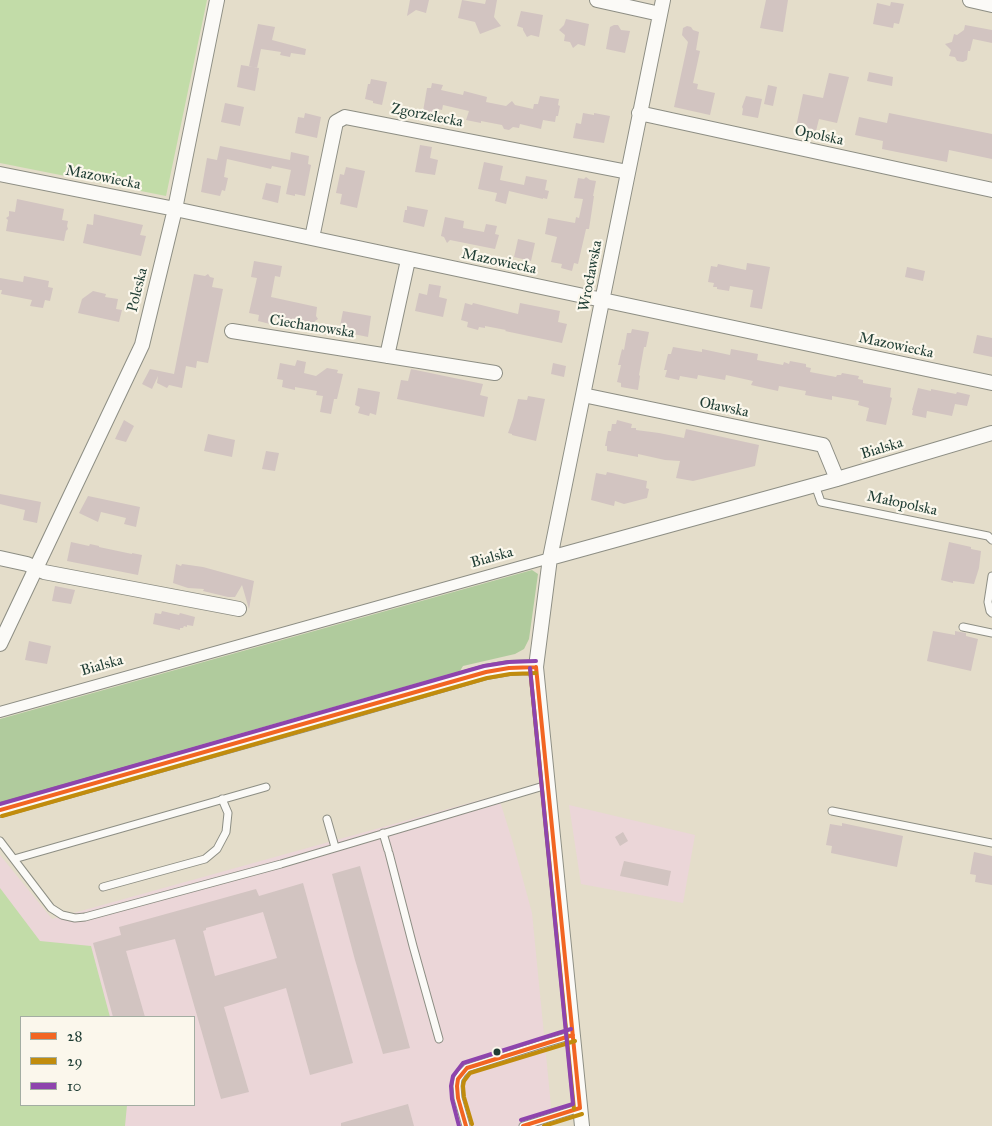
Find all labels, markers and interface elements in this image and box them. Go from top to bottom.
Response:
street label: Zgorzelecka [390,100,464,132]
street label: Opolska [793,122,845,150]
street label: Mazowiecka [64,162,142,194]
street label: Wrocławska [575,239,607,313]
street label: Mazowiecka [460,245,538,279]
street label: Poleska [124,266,152,314]
street label: Ciechanowska [268,311,356,343]
street label: Mazowiecka [857,329,935,363]
street label: Oławska [698,394,750,422]
street label: Bialska [859,434,905,464]
street label: Małopolska [865,488,939,520]
street label: Bialska [469,543,515,573]
street label: Bialska [79,651,125,681]
legend [20,1016,195,1106]
text: 28 [67,1027,82,1045]
unlabelled marker [492,1047,502,1057]
text: 29 [67,1052,82,1070]
text: 10 [67,1077,82,1095]

